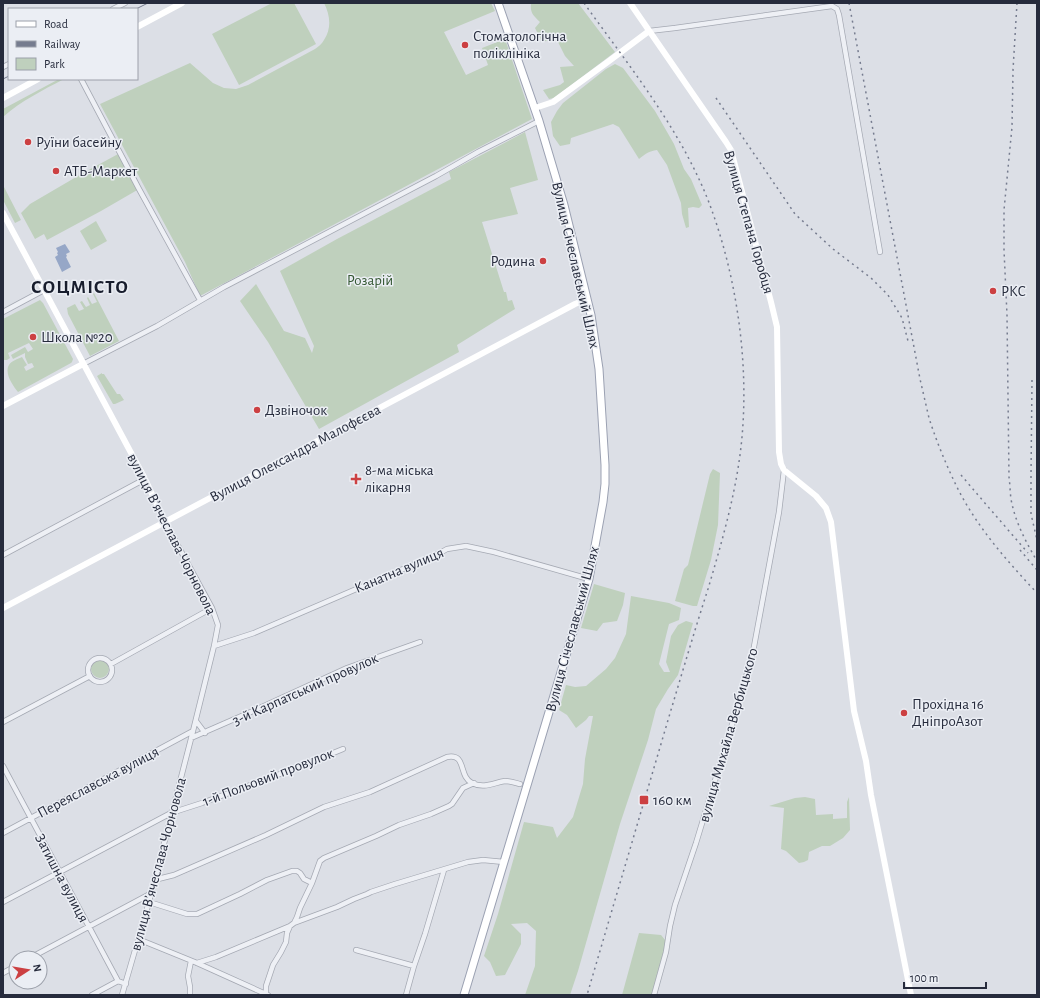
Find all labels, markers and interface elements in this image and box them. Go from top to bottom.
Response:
legend [8,8,138,80]
text: Road [44,18,68,30]
place label: Стоматологічна поліклініка [473,29,566,61]
text: Railway [44,38,80,51]
marker: Стоматологічна поліклініка [460,40,470,50]
text: Park [44,58,65,70]
place label: Руїни басейну [36,135,122,150]
marker: Руїни басейну [23,137,33,147]
street label: Вулиця Степана Горобця [721,149,776,295]
place label: АТБ-Маркет [64,164,138,179]
marker: АТБ-Маркет [51,166,61,176]
street label: Вулиця Січеславський Шлях [549,180,602,350]
place label: Родина [490,254,535,269]
marker: Родина [538,256,548,266]
park label: Розарій [347,273,393,288]
district label: СОЦМІСТО [31,278,129,297]
place label: РКС [1001,284,1026,299]
marker: РКС [988,286,998,296]
place label: Школа №20 [41,330,113,345]
marker: Школа №20 [28,332,38,342]
street label: Вулиця Олександра Малофєєва [207,402,383,505]
place label: Дзвіночок [265,403,327,418]
marker: Дзвіночок [252,405,262,415]
street label: вулиця Вʼячеслава Чорновола [124,451,219,618]
place label: 8-ма міська лікарня [365,463,434,495]
marker: 8-ма міська лікарня [350,473,362,485]
street label: Вулиця Січеславський Шлях [543,544,602,713]
street label: Канатна вулиця [352,545,446,596]
street label: вулиця Михайла Вербицького [696,646,761,824]
street label: 3-й Карпатський провулок [230,650,380,728]
place label: Прохідна 16 ДніпроАзот [912,697,984,729]
marker: Прохідна 16 ДніпроАзот [899,708,909,718]
street label: Переяславська вулиця [35,744,161,821]
street label: 1-й Польовий провулок [201,746,336,809]
street label: вулиця Вʼячеслава Чорновола [128,776,189,953]
place label: 160 км [653,793,692,808]
marker: 160 км [638,794,650,806]
street label: Затишна вулиця [32,831,91,925]
north arrow [8,950,48,990]
text: N [31,963,43,973]
scale bar [904,964,986,990]
text: 100 m [910,972,938,984]

